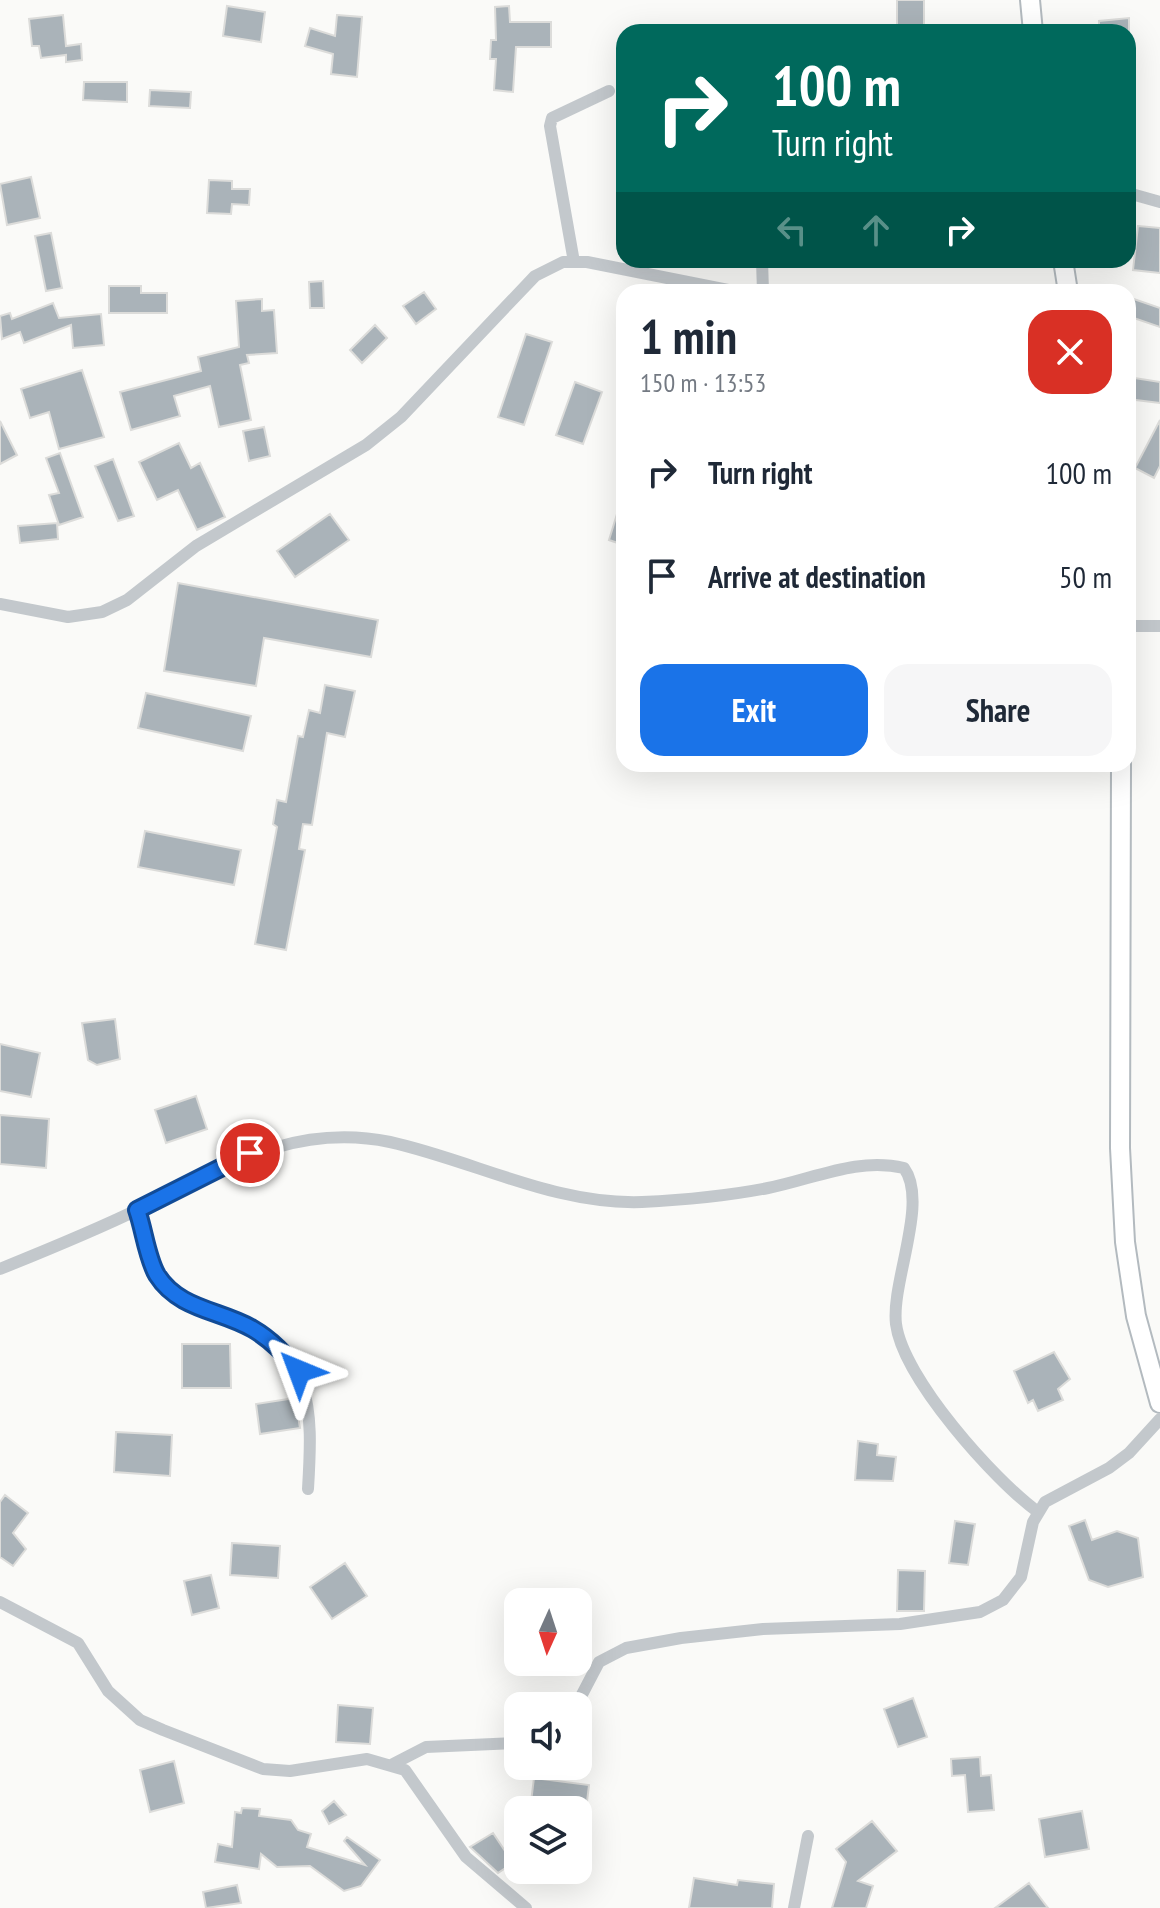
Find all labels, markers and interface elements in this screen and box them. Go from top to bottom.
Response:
text: 100 m [772,49,901,121]
icon: right [640,56,744,160]
text: Turn right [772,119,893,166]
icon: left [770,208,814,252]
icon: ahead [854,208,898,252]
icon: right [938,208,982,252]
text: 1 min [640,305,737,367]
button: close [1028,310,1112,394]
text: 150 m · 13:53 [640,366,766,399]
icon: right [640,450,684,494]
text: Turn right [708,453,812,492]
text: 100 m [1046,453,1112,492]
icon: arrive [640,554,684,598]
text: Arrive at destination [708,557,926,596]
text: 50 m [1059,557,1112,596]
button: Exit [640,664,868,756]
button: Share [884,664,1112,756]
pin [216,1119,284,1187]
icon: arrive [228,1131,272,1175]
position arrow [257,1329,341,1413]
north arrow [504,1588,592,1676]
map controls [504,1588,592,1884]
button: sound [504,1692,592,1780]
button: layers [504,1796,592,1884]

